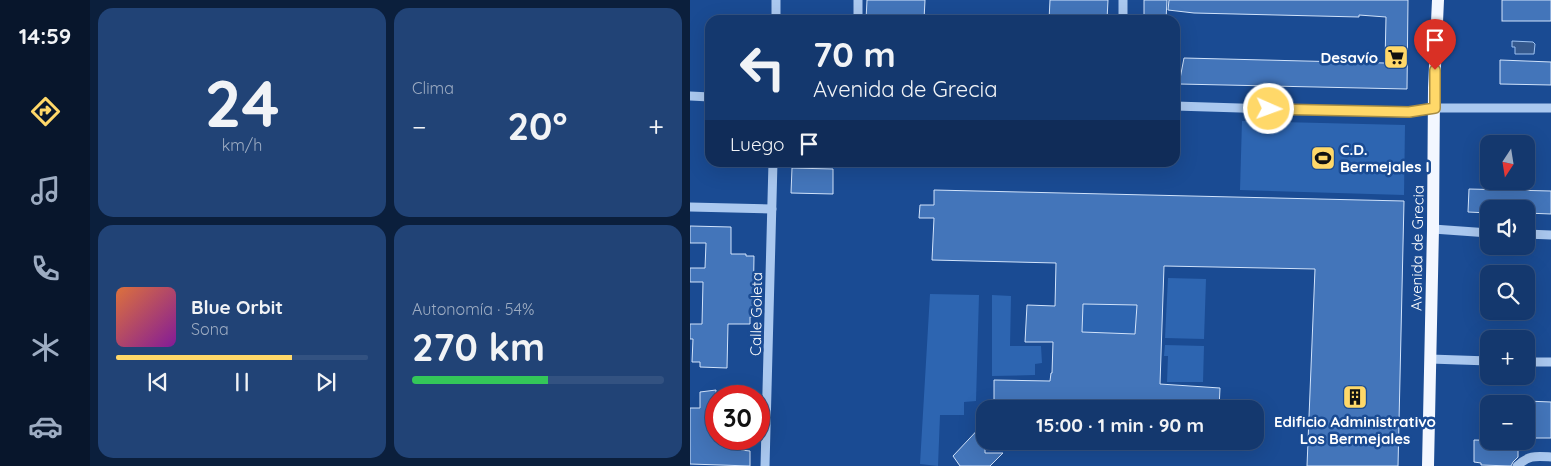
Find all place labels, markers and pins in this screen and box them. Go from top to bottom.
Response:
pin [1414,19,1456,70]
supermarket icon: Desavío [1383,44,1409,70]
place label: Desavío [1320,48,1378,67]
place label: C.D. Bermejales I [1340,140,1430,176]
sports icon: C.D. Bermejales I [1310,145,1336,171]
building icon: Edificio Administrativo Los Bermejales [1342,384,1368,410]
place label: Edificio Administrativo Los Bermejales [1274,412,1436,448]

